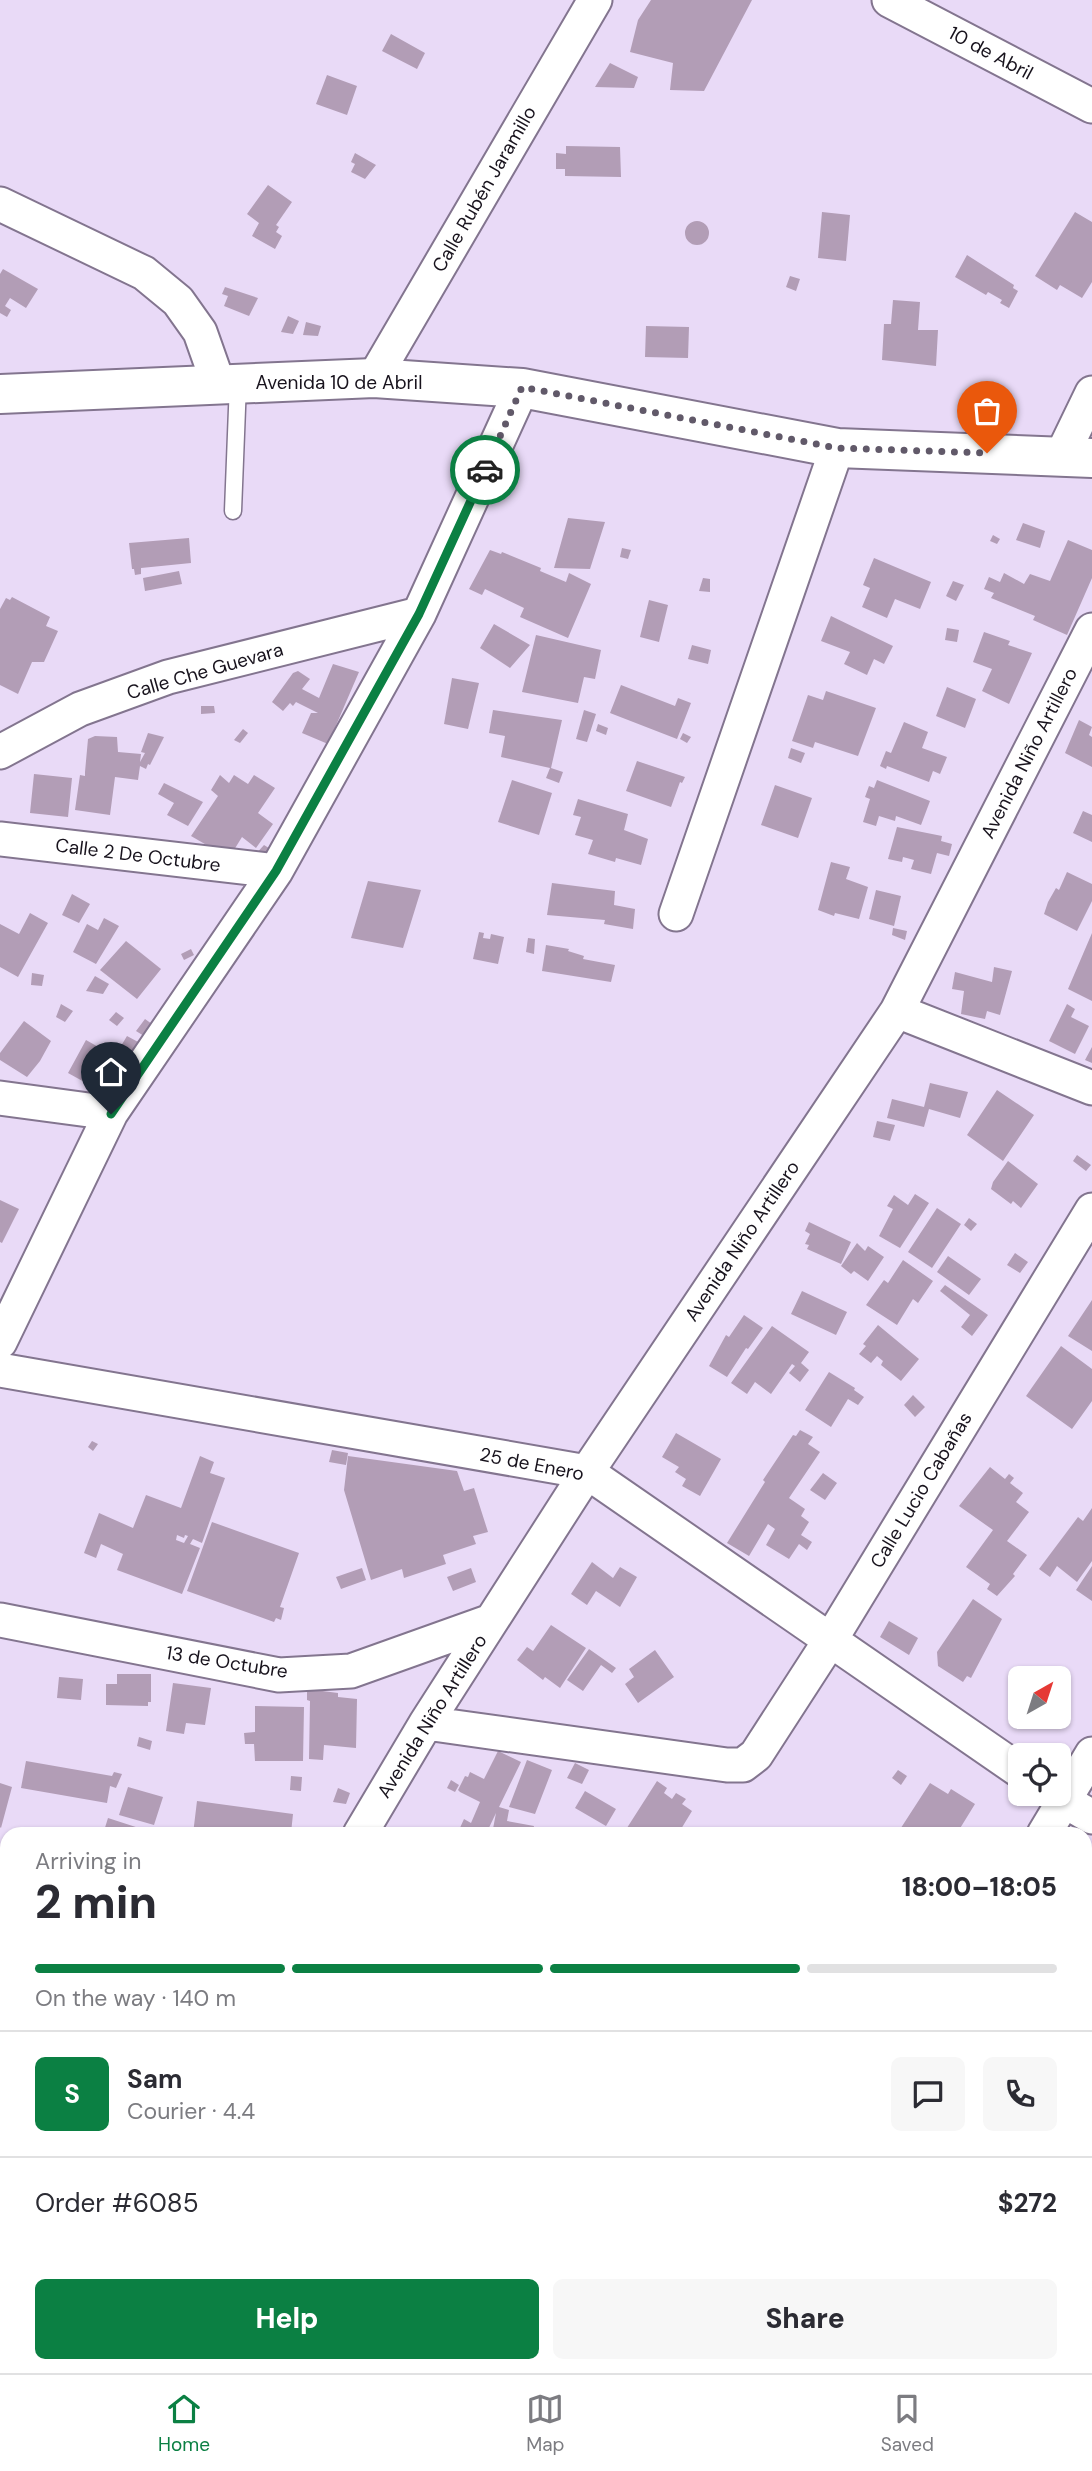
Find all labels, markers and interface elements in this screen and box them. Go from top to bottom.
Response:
street label: 10 de Abril [944,20,1038,86]
street label: Calle Rubén Jaramillo [426,102,542,276]
street label: Avenida 10 de Abril [256,370,422,395]
pin [957,381,1017,453]
icon: bag [968,392,1006,430]
courier [450,435,520,505]
icon: car [466,451,504,489]
street label: Calle Che Guevara [124,637,286,705]
street label: Avenida Niño Artillero [975,663,1083,843]
street label: Calle 2 De Octubre [54,832,222,878]
pin [81,1042,141,1114]
icon: home [92,1053,130,1091]
street label: Avenida Niño Artillero [679,1156,805,1326]
street label: Calle Lucio Cabañas [864,1407,978,1573]
street label: 25 de Enero [478,1442,586,1486]
street label: Avenida Niño Artillero [371,1629,493,1803]
street label: 13 de Octubre [164,1640,290,1684]
north arrow [1008,1666,1071,1729]
map controls [1008,1666,1071,1806]
button: locate [1008,1743,1071,1806]
text: Arriving in [35,1846,141,1876]
text: 18:00–18:05 [902,1870,1057,1904]
text: 2 min [35,1872,157,1932]
text: On the way · 140 m [35,1983,236,2013]
button: chat [891,2057,965,2131]
button: phone [983,2057,1057,2131]
text: Sam [127,2062,182,2096]
text: S [64,2077,80,2111]
text: Courier · 4.4 [127,2096,255,2126]
text: Order #6085 [35,2186,199,2220]
text: $272 [998,2186,1057,2220]
button: Help [35,2279,539,2359]
button: Share [553,2279,1057,2359]
tab: Home [158,2390,210,2457]
tab: Map [526,2390,564,2457]
tab: Saved [881,2390,934,2457]

